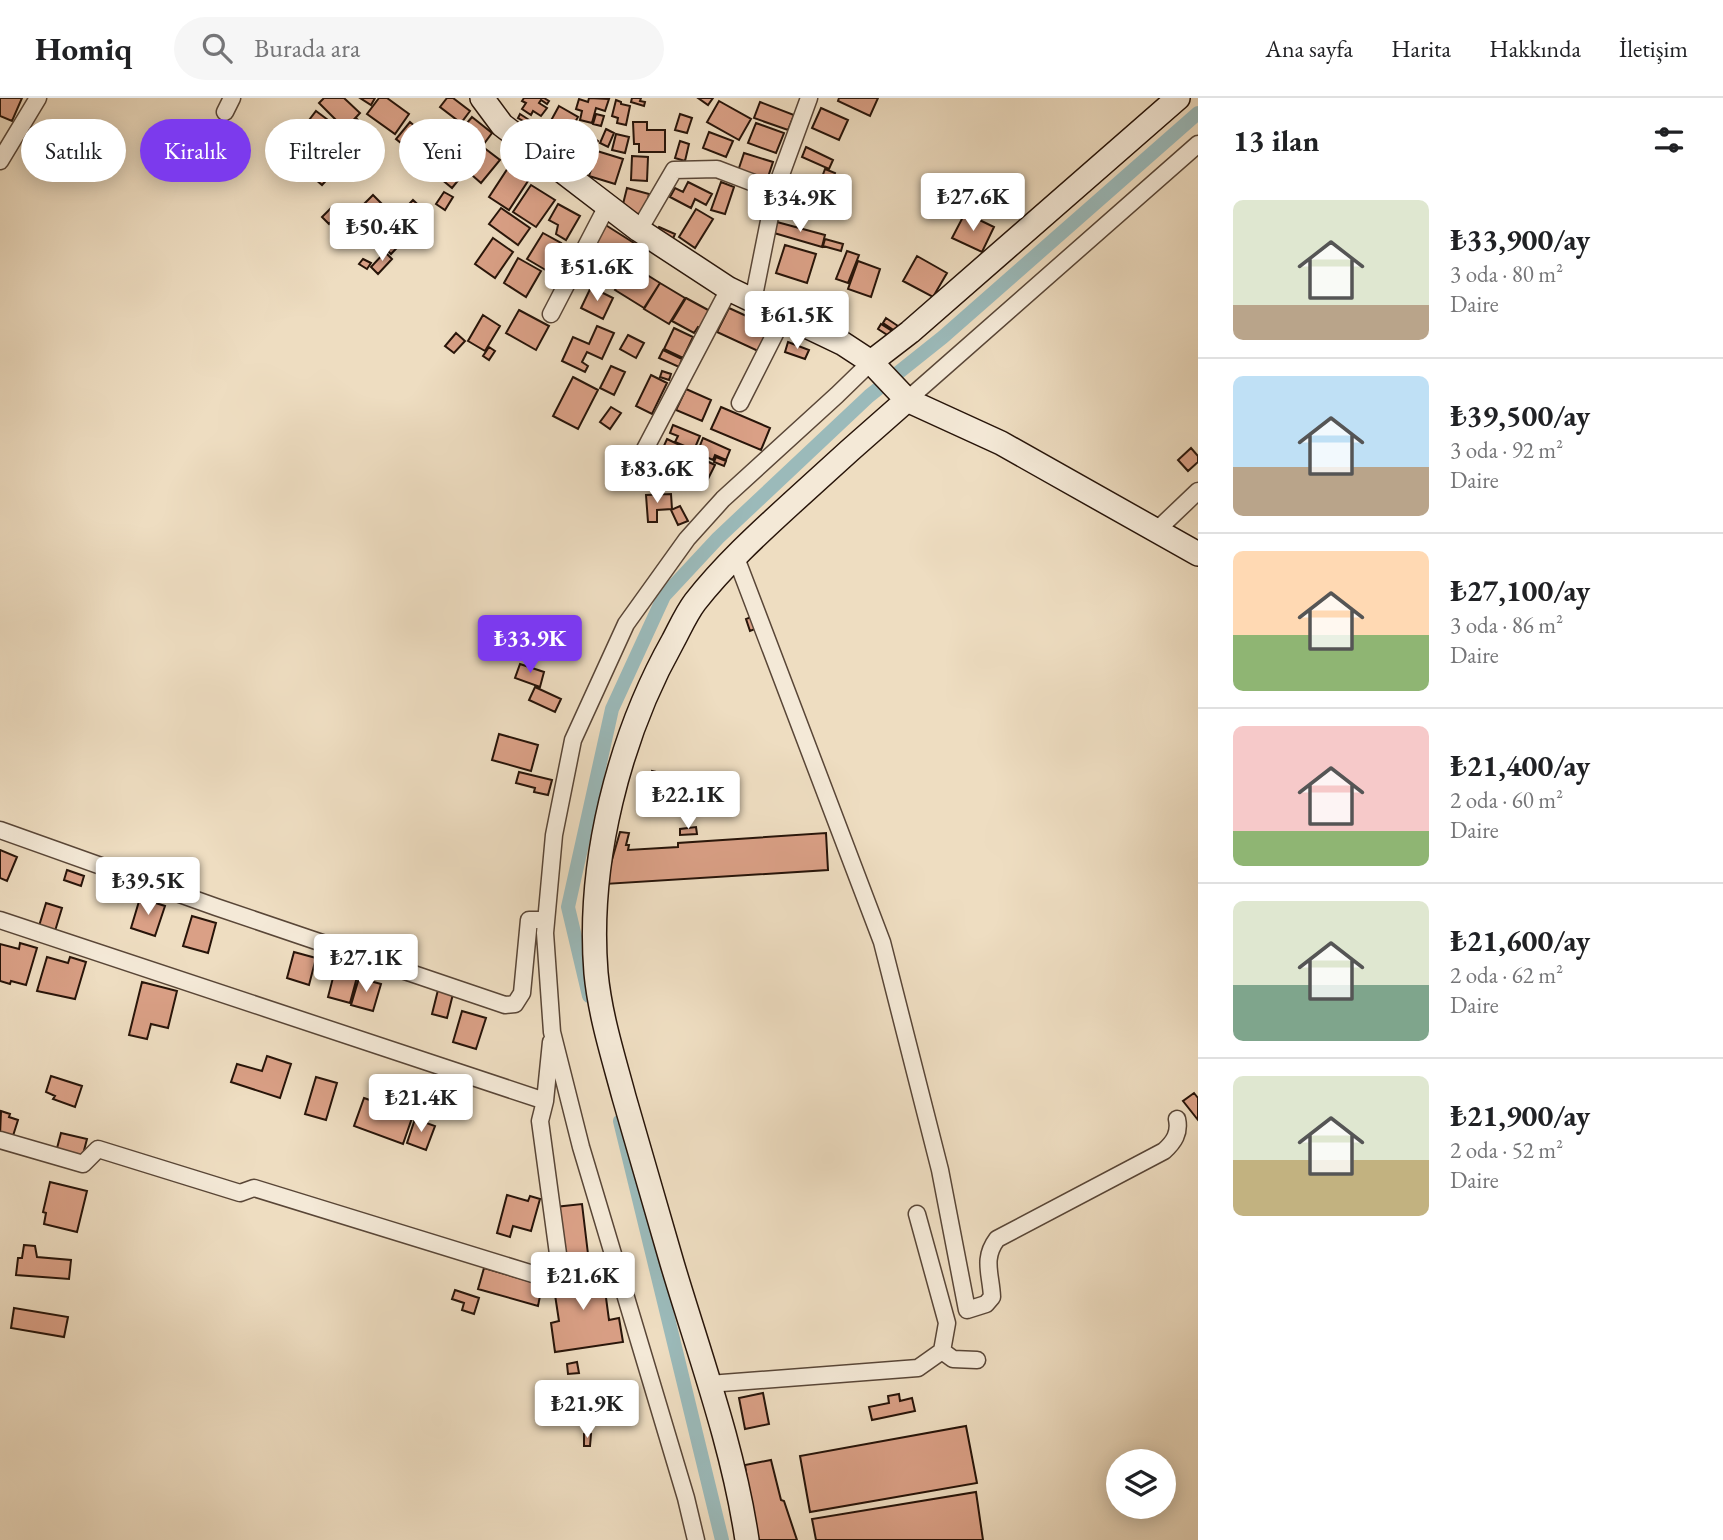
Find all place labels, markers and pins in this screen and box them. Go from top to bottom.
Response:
pin: ₺34.9K [743,174,857,234]
pin: ₺27.6K [916,174,1030,233]
pin: ₺50.4K [325,204,439,263]
pin: ₺51.6K [540,244,654,303]
pin: ₺61.5K [740,292,854,351]
pin: ₺83.6K [600,446,714,505]
pin: ₺33.9K [473,616,587,675]
pin: ₺22.1K [631,772,745,831]
pin: ₺39.5K [91,858,205,917]
pin: ₺27.1K [309,934,423,994]
pin: ₺21.4K [364,1074,478,1134]
pin: ₺21.6K [526,1252,640,1312]
pin: ₺21.9K [530,1380,644,1440]

